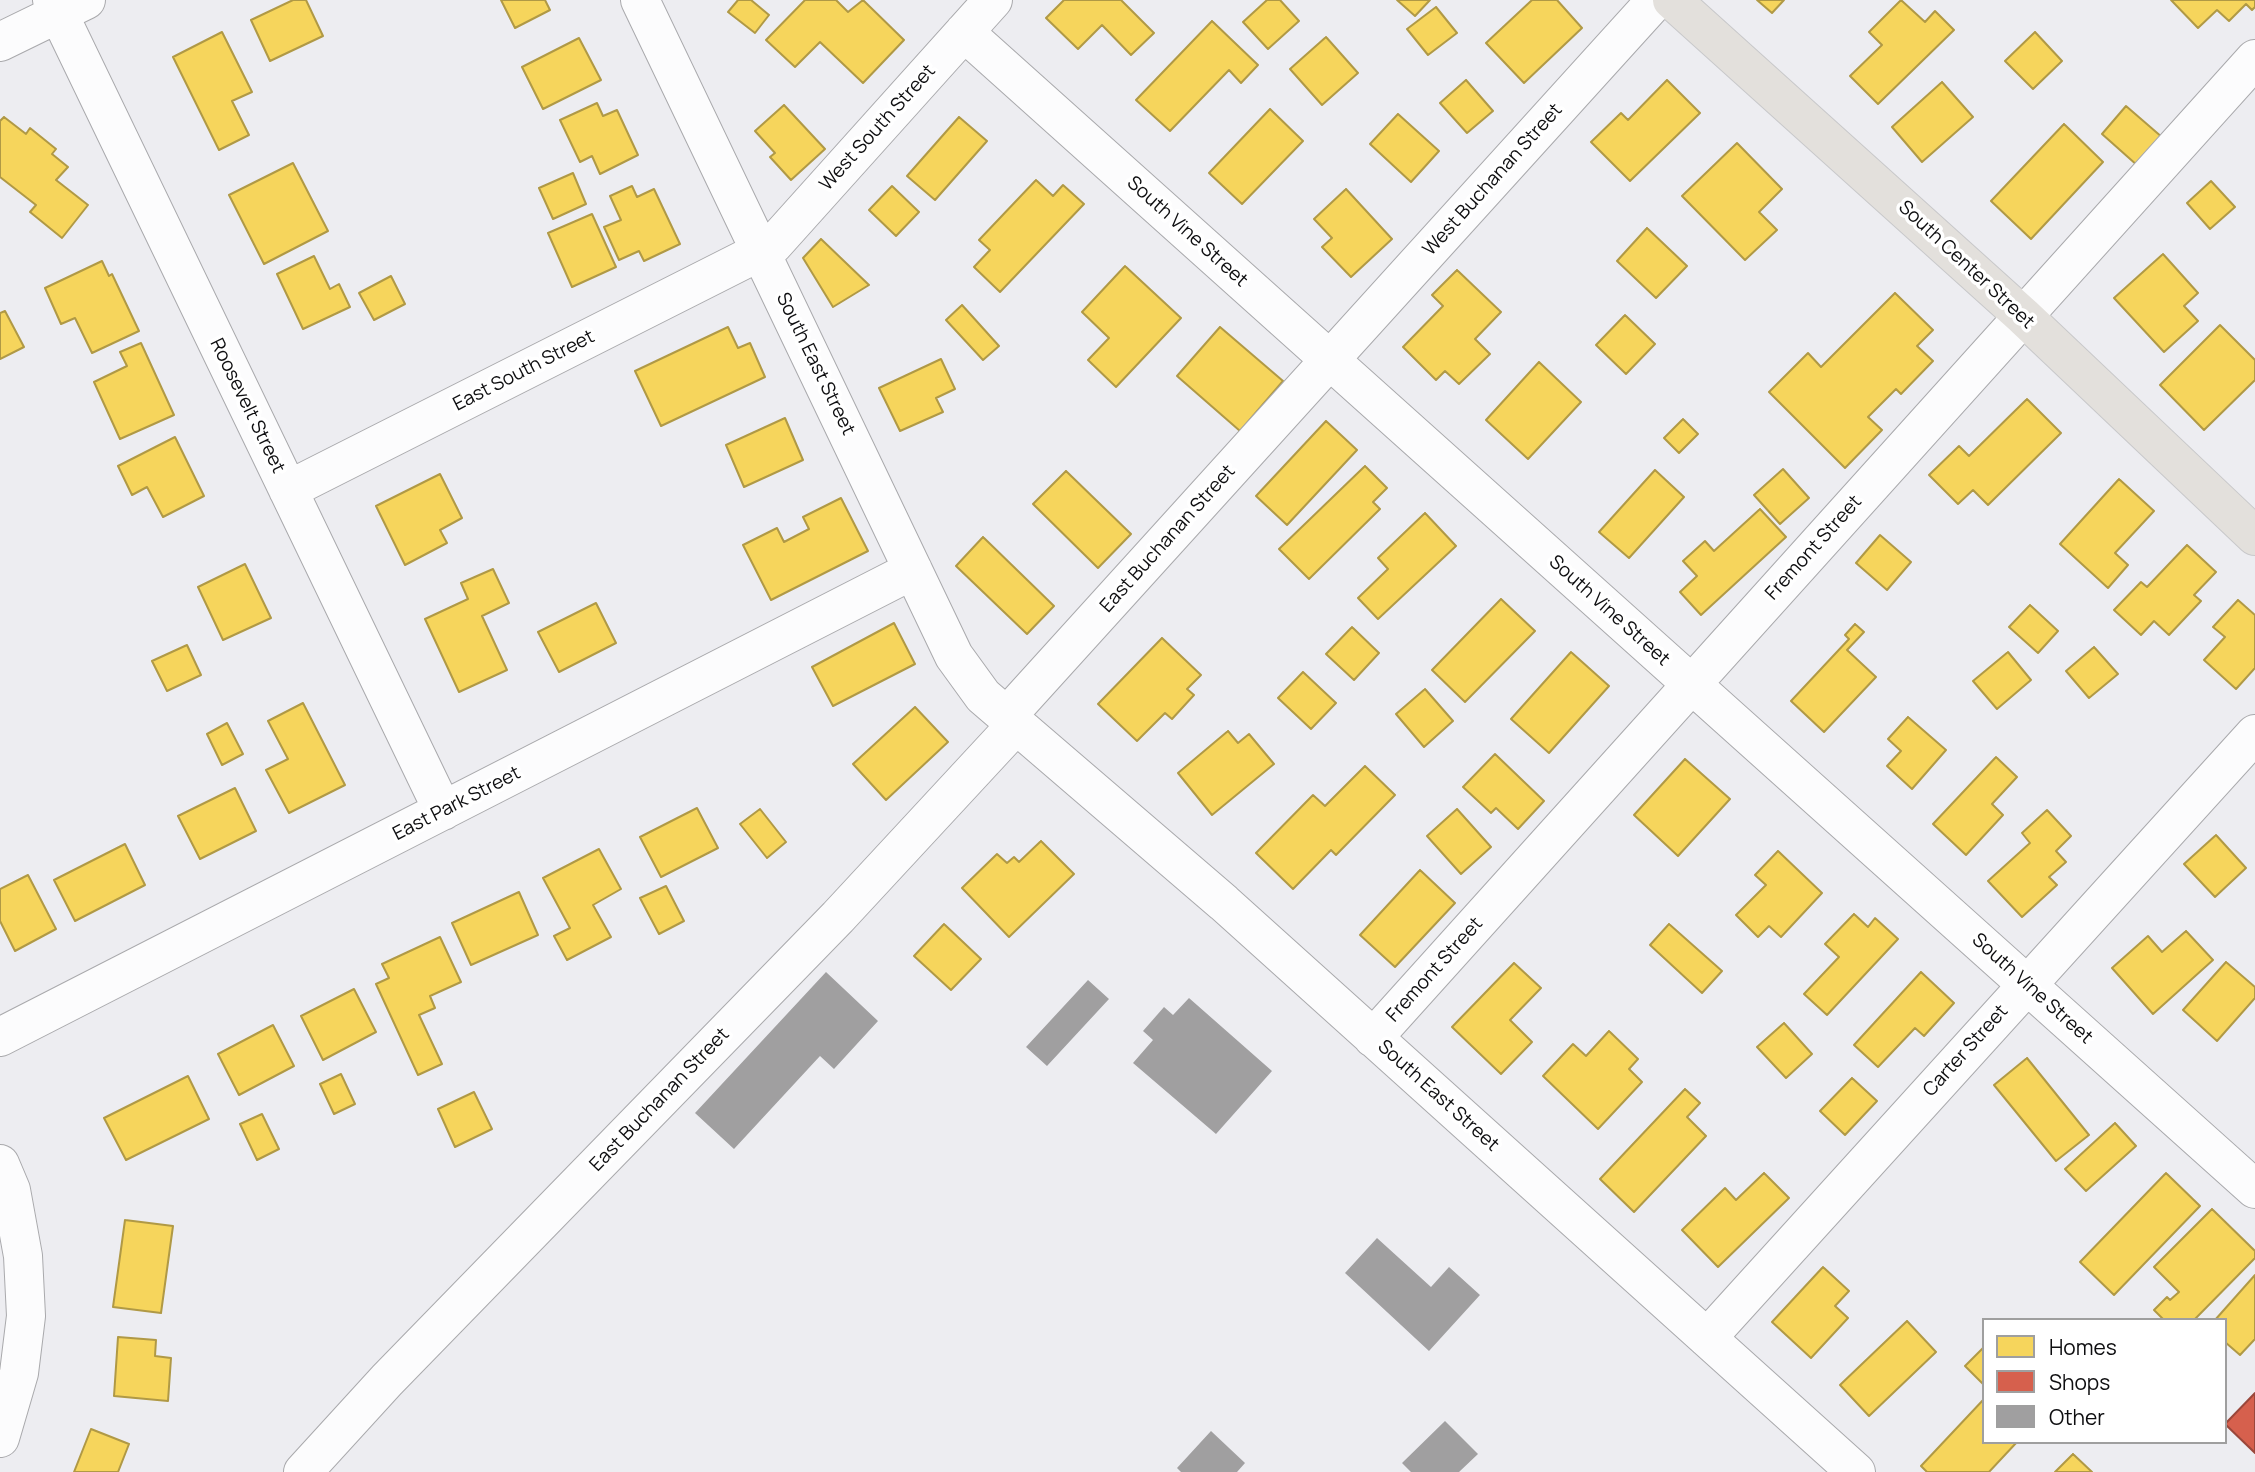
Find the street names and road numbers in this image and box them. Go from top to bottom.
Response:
street label: West South Street [815,60,941,196]
street label: West Buchanan Street [1419,99,1567,261]
street label: South Vine Street [1122,172,1252,292]
street label: South Center Street [1893,196,2039,334]
street label: South East Street [771,289,859,439]
street label: East South Street [450,326,598,416]
street label: Roosevelt Street [205,335,289,477]
street label: East Buchanan Street [1096,460,1240,618]
street label: Fremont Street [1761,491,1867,605]
street label: South Vine Street [1544,551,1674,671]
street label: East Park Street [389,762,525,846]
street label: Fremont Street [1382,913,1488,1027]
street label: South Vine Street [1967,929,2097,1049]
street label: Carter Street [1919,1000,2013,1102]
street label: East Buchanan Street [586,1023,734,1177]
street label: South East Street [1373,1036,1503,1156]

